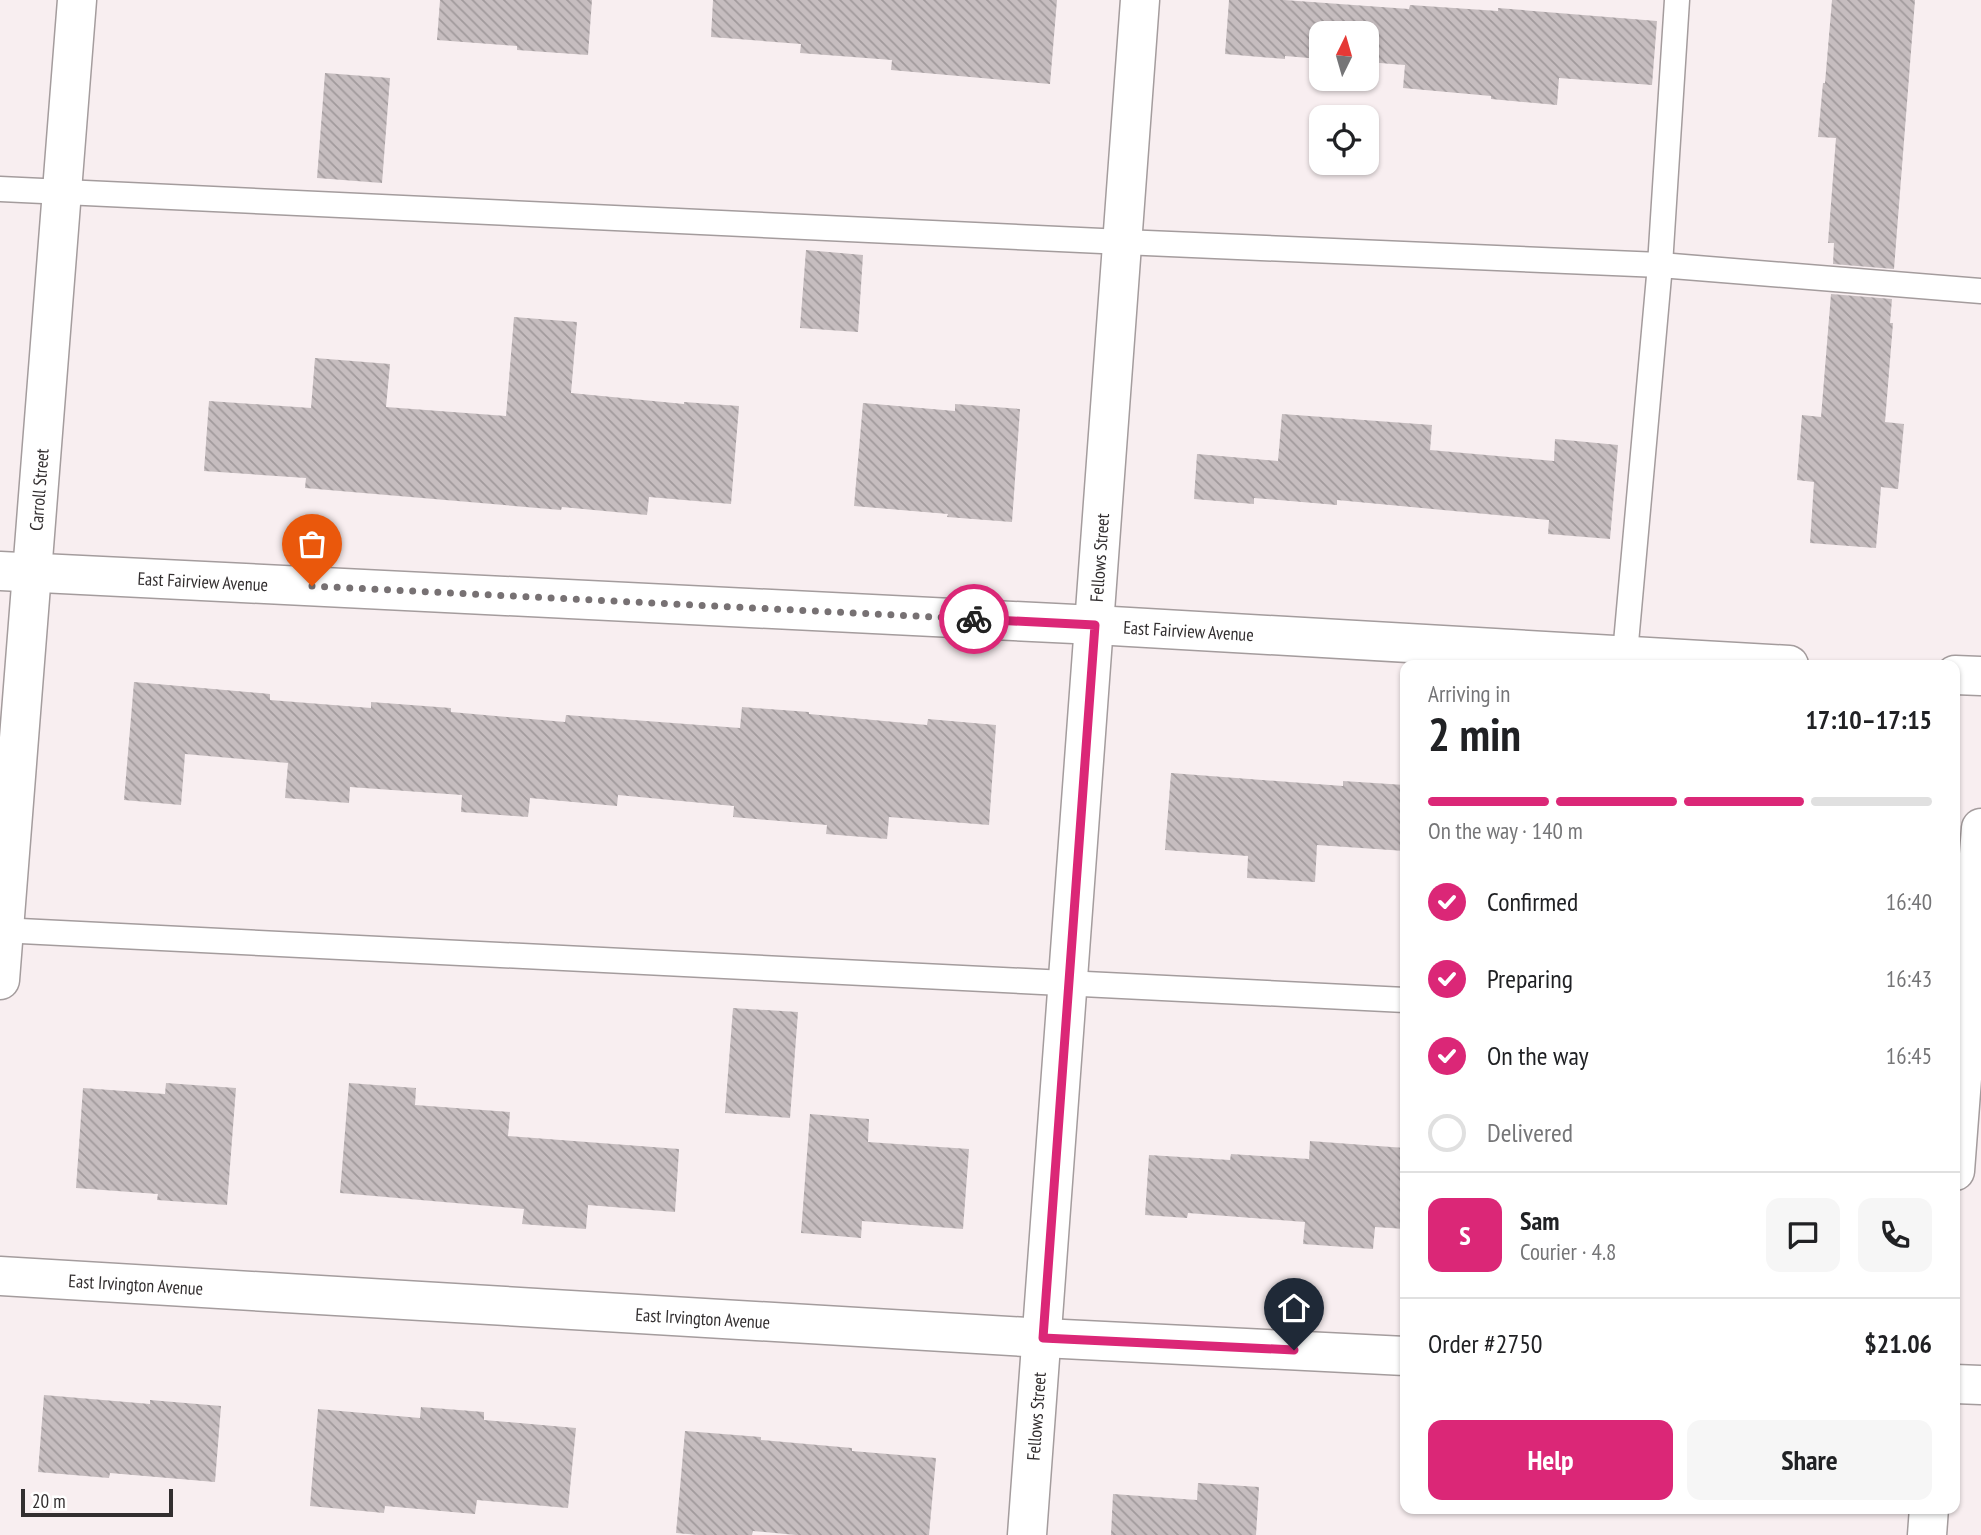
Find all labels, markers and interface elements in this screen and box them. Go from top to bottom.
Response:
north arrow [1309,21,1379,91]
map controls [1309,21,1379,175]
button: locate [1309,105,1379,175]
street label: Carroll Street [24,447,53,531]
street label: Fellows Street [1084,512,1114,603]
pin [282,514,342,586]
icon: bag [293,525,331,563]
street label: East Fairview Avenue [137,566,269,596]
courier [939,584,1009,654]
icon: bike [955,600,993,638]
street label: East Fairview Avenue [1123,615,1254,646]
text: Arriving in [1428,679,1510,708]
text: 17:10–17:15 [1805,703,1932,736]
text: 2 min [1428,704,1521,764]
text: On the way · 140 m [1428,816,1583,845]
icon: check [1428,883,1466,921]
text: Confirmed [1487,885,1578,918]
text: 16:40 [1886,887,1932,916]
icon: check [1428,960,1466,998]
text: Preparing [1487,962,1573,995]
text: 16:43 [1886,964,1932,993]
icon: check [1428,1037,1466,1075]
text: On the way [1487,1039,1589,1072]
text: 16:45 [1886,1041,1932,1070]
text: Delivered [1487,1116,1573,1149]
button: chat [1766,1198,1840,1272]
button: phone [1858,1198,1932,1272]
text: Sam [1520,1204,1559,1237]
text: S [1459,1219,1471,1252]
text: Courier · 4.8 [1520,1237,1616,1266]
street label: East Irvington Avenue [68,1269,204,1300]
pin [1264,1278,1324,1350]
icon: home [1275,1289,1313,1327]
street label: East Irvington Avenue [635,1302,771,1333]
text: Order #2750 [1428,1327,1543,1360]
text: $21.06 [1864,1327,1932,1360]
street label: Fellows Street [1021,1371,1050,1461]
button: Help [1428,1420,1673,1500]
button: Share [1687,1420,1932,1500]
scale bar [21,1486,173,1518]
text: 20 m [32,1489,66,1513]

